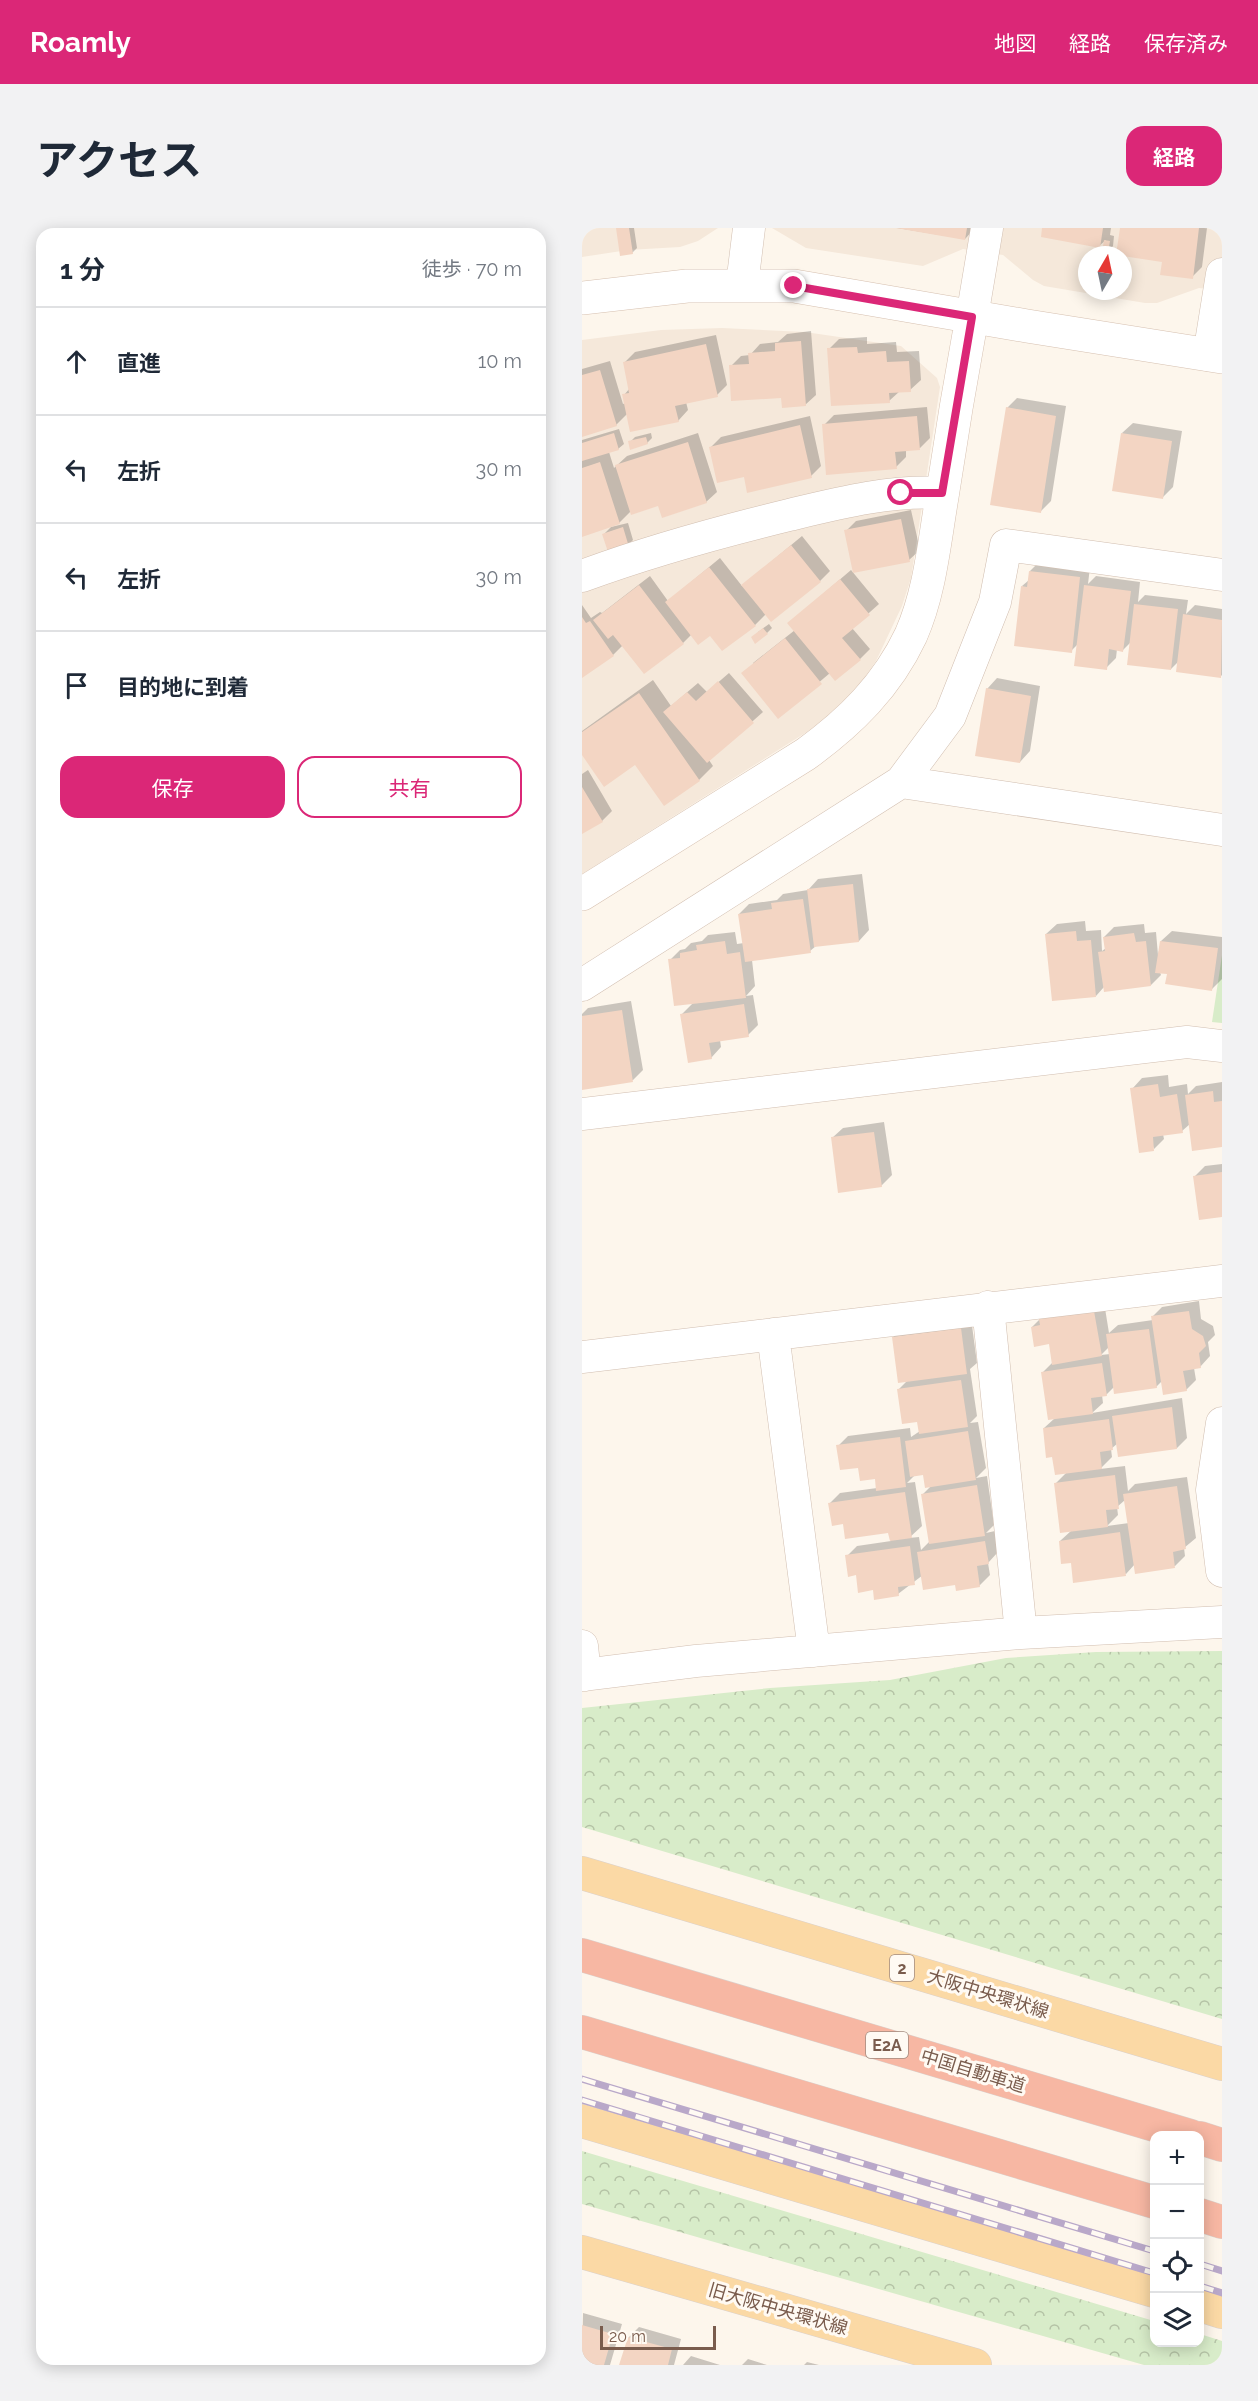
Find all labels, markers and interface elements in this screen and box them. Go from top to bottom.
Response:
text: Roamly [30,26,131,59]
text: 地図 [994,31,1036,56]
text: 経路 [1069,31,1111,56]
text: 保存済み [1144,31,1228,56]
button: 経路 [1126,126,1222,186]
text: アクセス [36,136,202,185]
north arrow [1078,246,1132,300]
text: 1 分 [60,255,105,285]
text: 徒歩 · 70 m [422,257,522,281]
route end [780,272,806,298]
icon: ahead [60,345,93,378]
text: 10 m [478,349,522,373]
text: 直進 [117,350,161,376]
icon: left [60,453,93,486]
text: 30 m [476,457,522,481]
text: 左折 [117,458,161,484]
route start [887,479,913,505]
icon: left [60,561,93,594]
text: 30 m [476,565,522,589]
text: 左折 [117,566,161,592]
icon: arrive [60,669,93,702]
text: 目的地に到着 [117,674,249,700]
button: 保存 [60,756,285,818]
button: 共有 [297,756,522,818]
road number: 2 [890,1955,914,1981]
street label: 大阪中央環状線 [925,1965,1051,2022]
road number: E2A [866,2032,908,2058]
street label: 中国自動車道 [918,2045,1028,2096]
map controls [1150,2131,1204,2347]
button: + [1150,2131,1204,2185]
button: − [1150,2185,1204,2239]
button: locate [1150,2239,1204,2293]
street label: 旧大阪中央環状線 [706,2279,850,2338]
button: layers [1150,2293,1204,2347]
scale bar [600,2323,716,2350]
text: 20 m [609,2327,646,2346]

